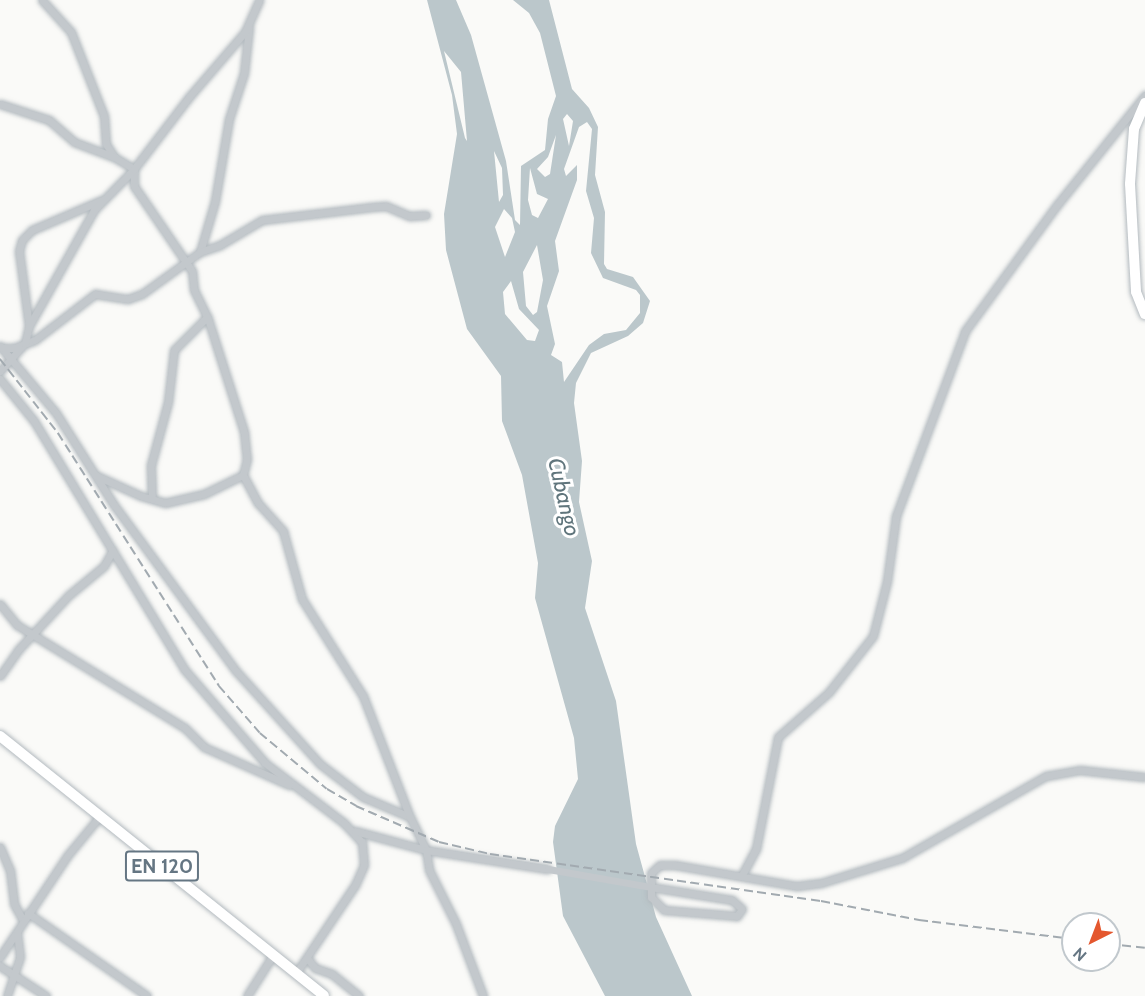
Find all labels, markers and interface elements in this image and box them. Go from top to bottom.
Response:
water label: Cubango [542,455,586,539]
road number: EN 120 [124,849,200,883]
north arrow [1061,912,1121,972]
text: N [1069,943,1091,965]

